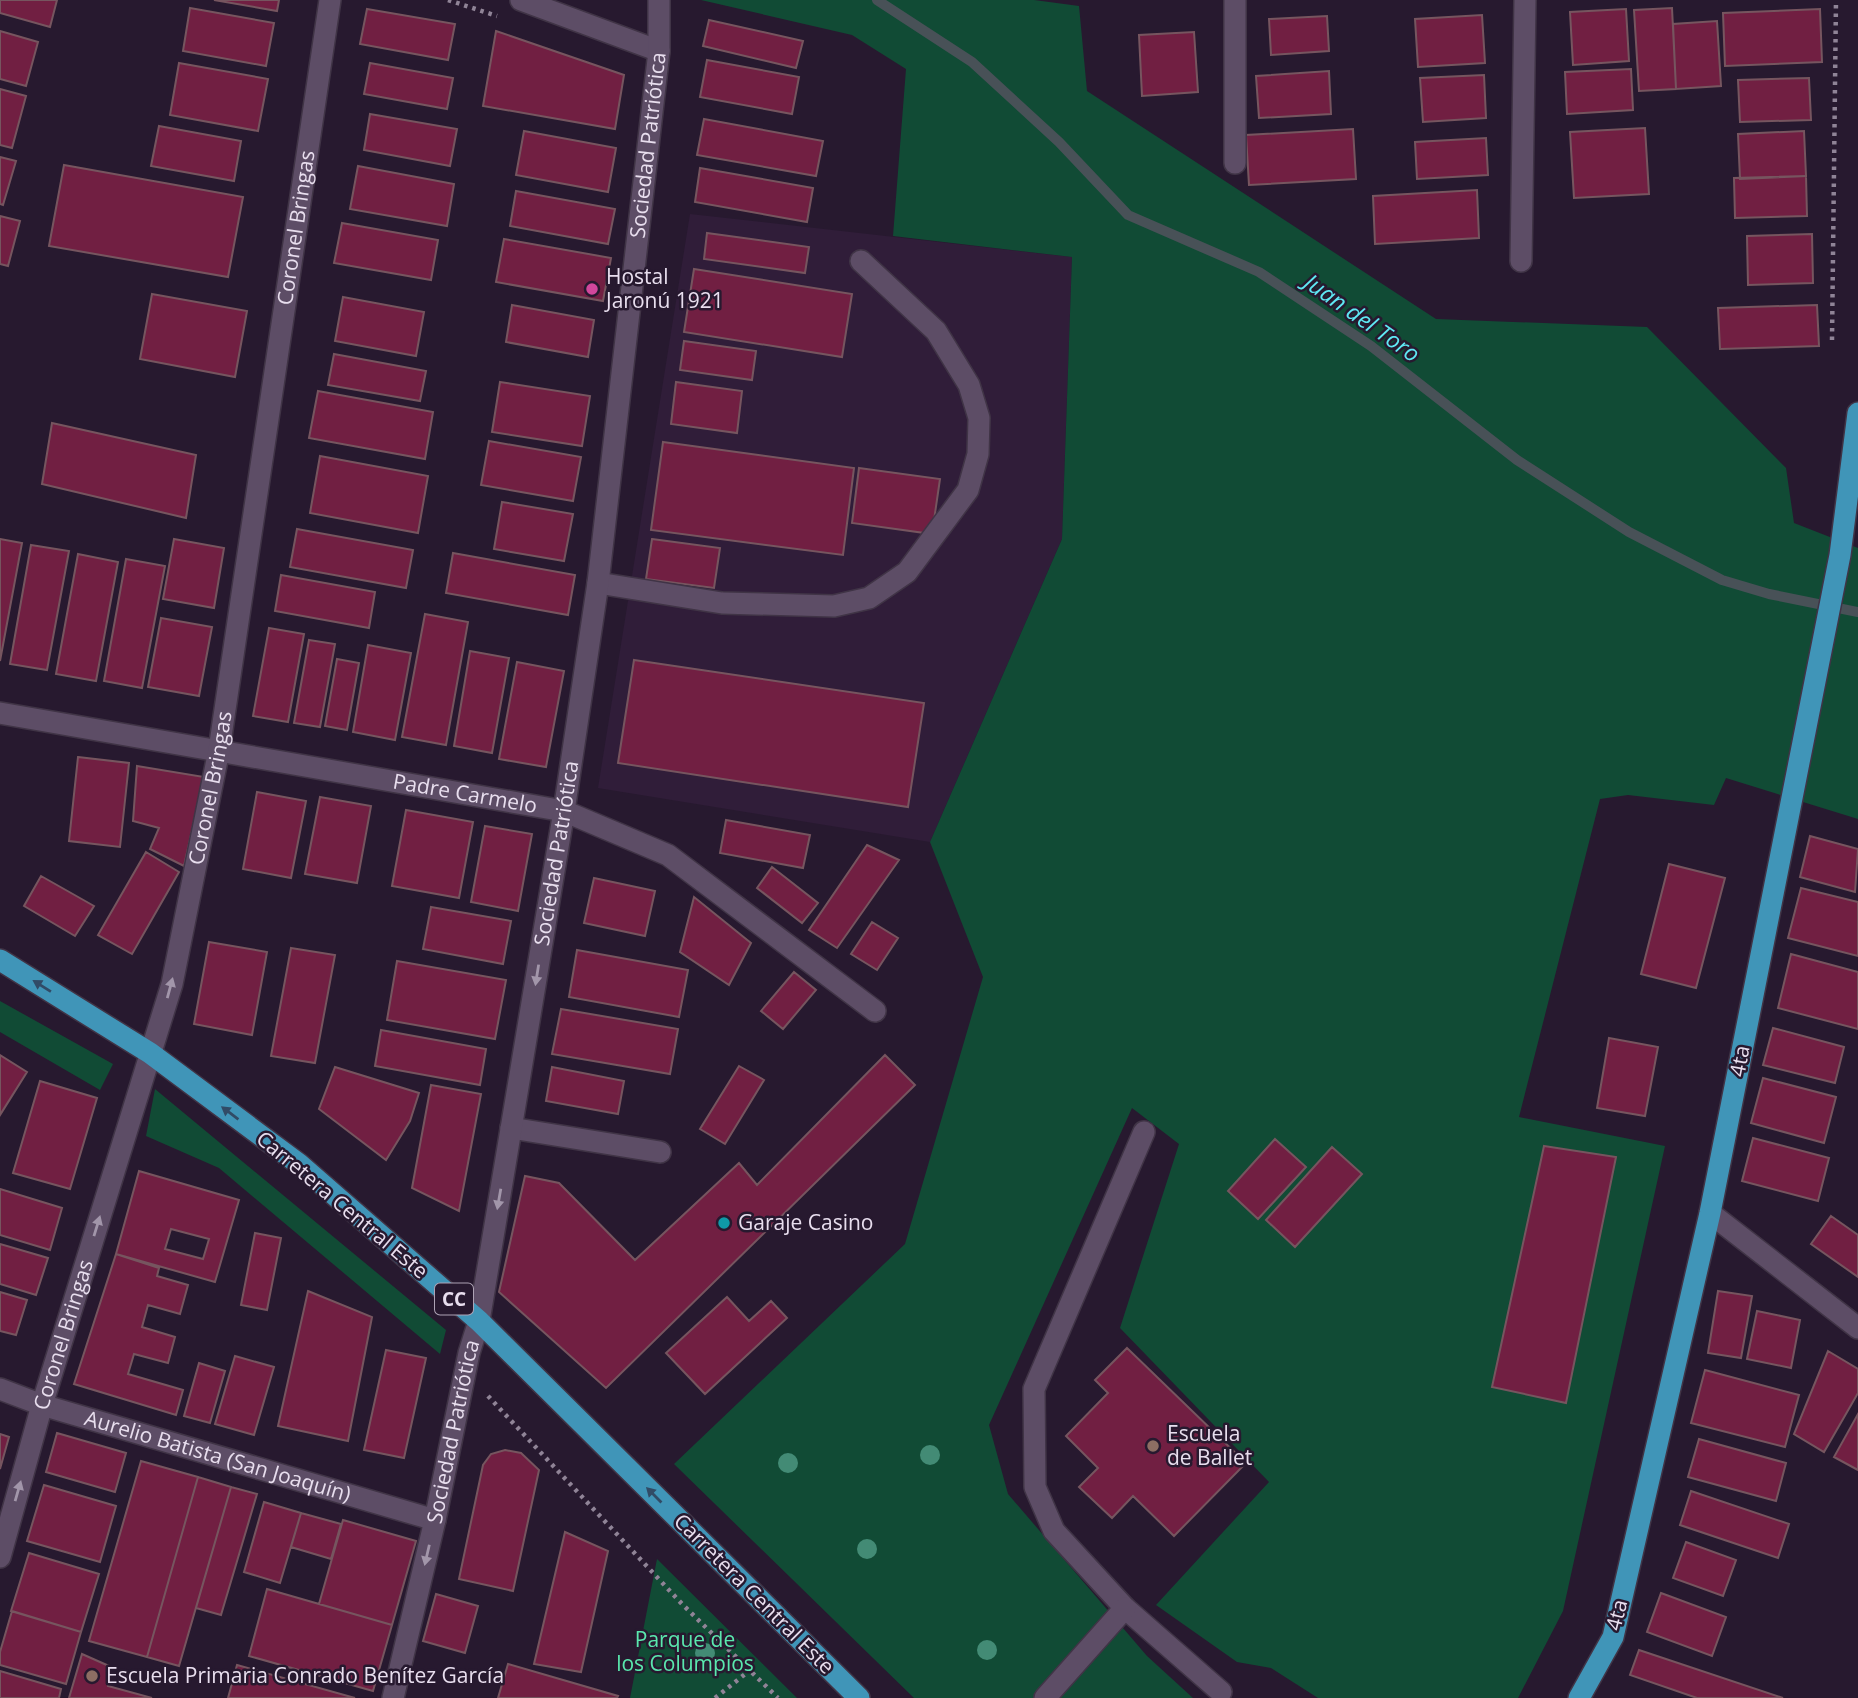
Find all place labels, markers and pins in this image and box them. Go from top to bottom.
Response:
place label: Hostal Jaronú 1921 [604,262,724,314]
marker: Hostal Jaronú 1921 [584,281,600,297]
place label: Garaje Casino [738,1208,873,1236]
marker: Garaje Casino [716,1215,732,1231]
place label: Escuela de Ballet [1167,1419,1252,1471]
marker: Escuela de Ballet [1145,1438,1161,1454]
place label: Escuela Primaria Conrado Benítez García [106,1661,504,1689]
marker: Escuela Primaria Conrado Benítez García [84,1668,100,1684]

